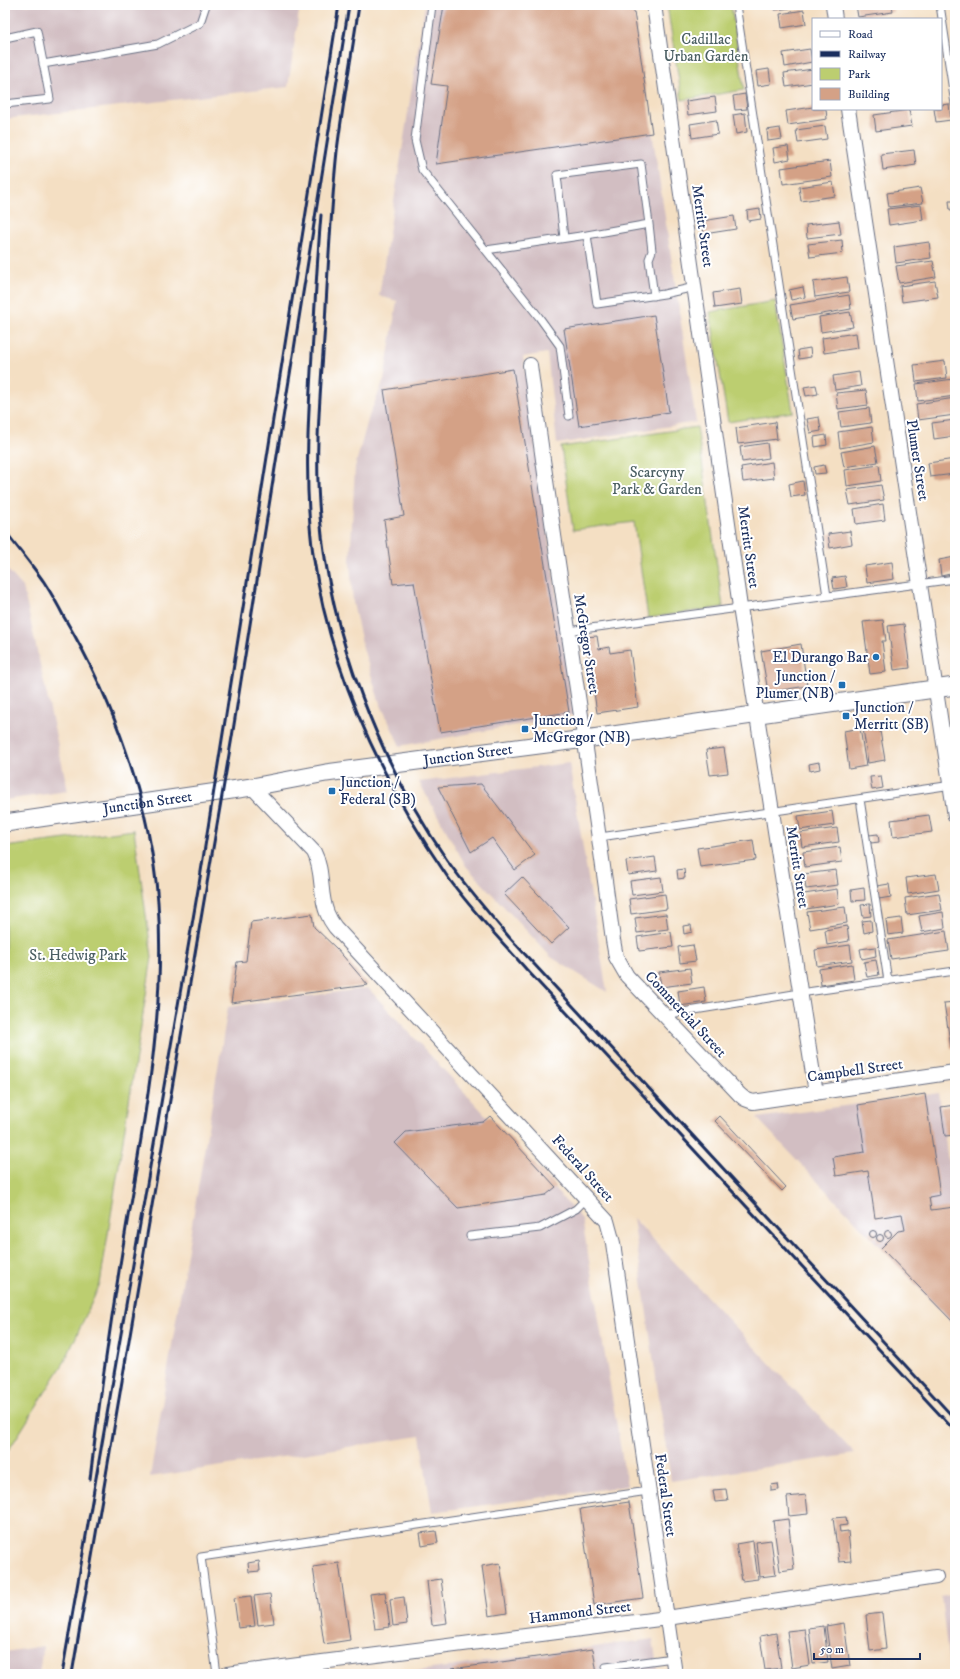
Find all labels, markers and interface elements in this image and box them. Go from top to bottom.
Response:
legend [812,18,942,110]
text: Road [848,27,873,42]
park label: Cadillac Urban Garden [663,30,749,66]
text: Railway [848,47,886,62]
text: Park [848,67,870,82]
text: Building [848,87,889,102]
street label: Merritt Street [687,184,718,269]
street label: Plumer Street [902,418,933,502]
park label: Scarcyny Park & Garden [612,463,702,499]
street label: Merritt Street [733,505,764,590]
street label: McGregor Street [569,593,604,696]
place label: El Durango Bar [772,648,868,667]
marker: El Durango Bar [871,652,881,662]
place label: Junction / Plumer (NB) [756,667,836,703]
marker: Junction / Plumer (NB) [837,680,847,690]
place label: Junction / Merritt (SB) [852,698,929,734]
place label: Junction / McGregor (NB) [531,711,630,747]
marker: Junction / Merritt (SB) [841,711,851,721]
marker: Junction / McGregor (NB) [520,724,530,734]
street label: Junction Street [420,740,514,770]
place label: Junction / Federal (SB) [338,773,416,809]
marker: Junction / Federal (SB) [327,786,337,796]
street label: Junction Street [100,787,194,819]
street label: Merritt Street [782,825,813,910]
park label: St. Hedwig Park [29,946,127,965]
street label: Commercial Street [641,967,731,1062]
street label: Campbell Street [806,1054,904,1087]
street label: Federal Street [548,1131,618,1206]
street label: Federal Street [650,1452,681,1538]
street label: Hammond Street [528,1597,632,1628]
scale bar [814,1635,920,1661]
text: 50 m [820,1642,844,1657]

